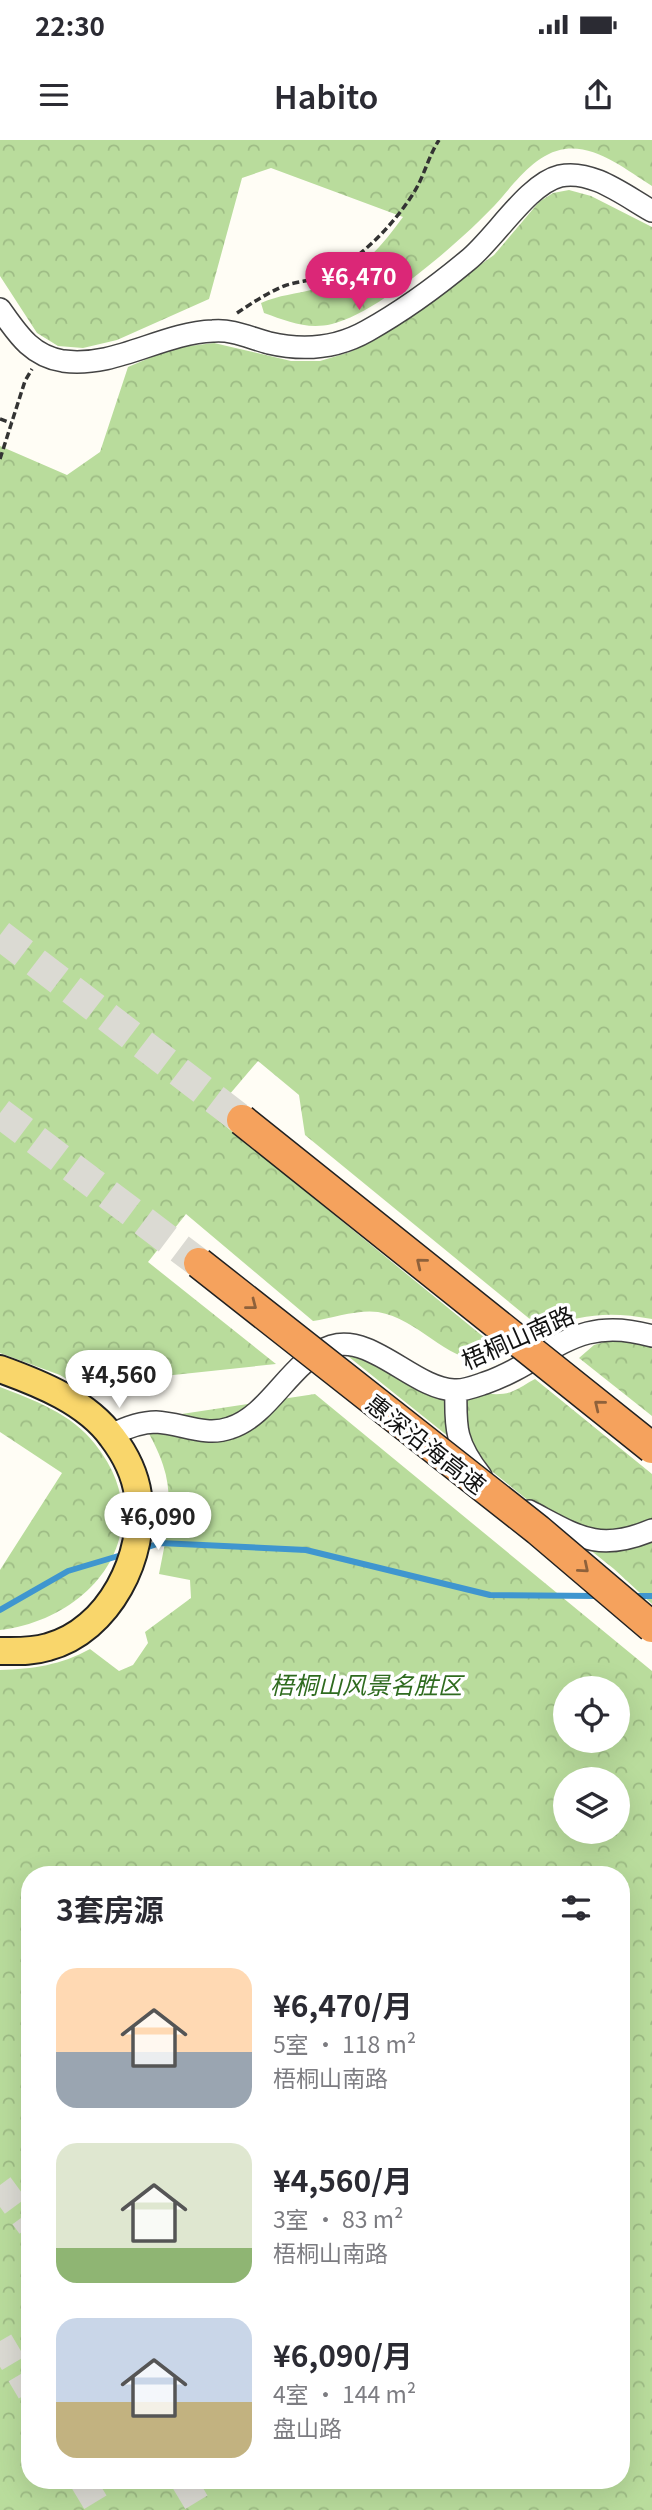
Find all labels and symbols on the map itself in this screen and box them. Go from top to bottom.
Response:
pin: ¥6,470 [302,253,416,312]
one-way arrow [416,1259,428,1272]
street label: 梧桐山南路 [455,1296,579,1376]
one-way arrow [245,1297,257,1310]
pin: ¥4,560 [62,1350,176,1410]
street label: 惠深沿海高速 [359,1385,495,1501]
one-way arrow [594,1401,606,1414]
pin: ¥6,090 [101,1492,215,1552]
one-way arrow [576,1560,589,1573]
park label: 梧桐山风景名胜区 [270,1666,465,1701]

